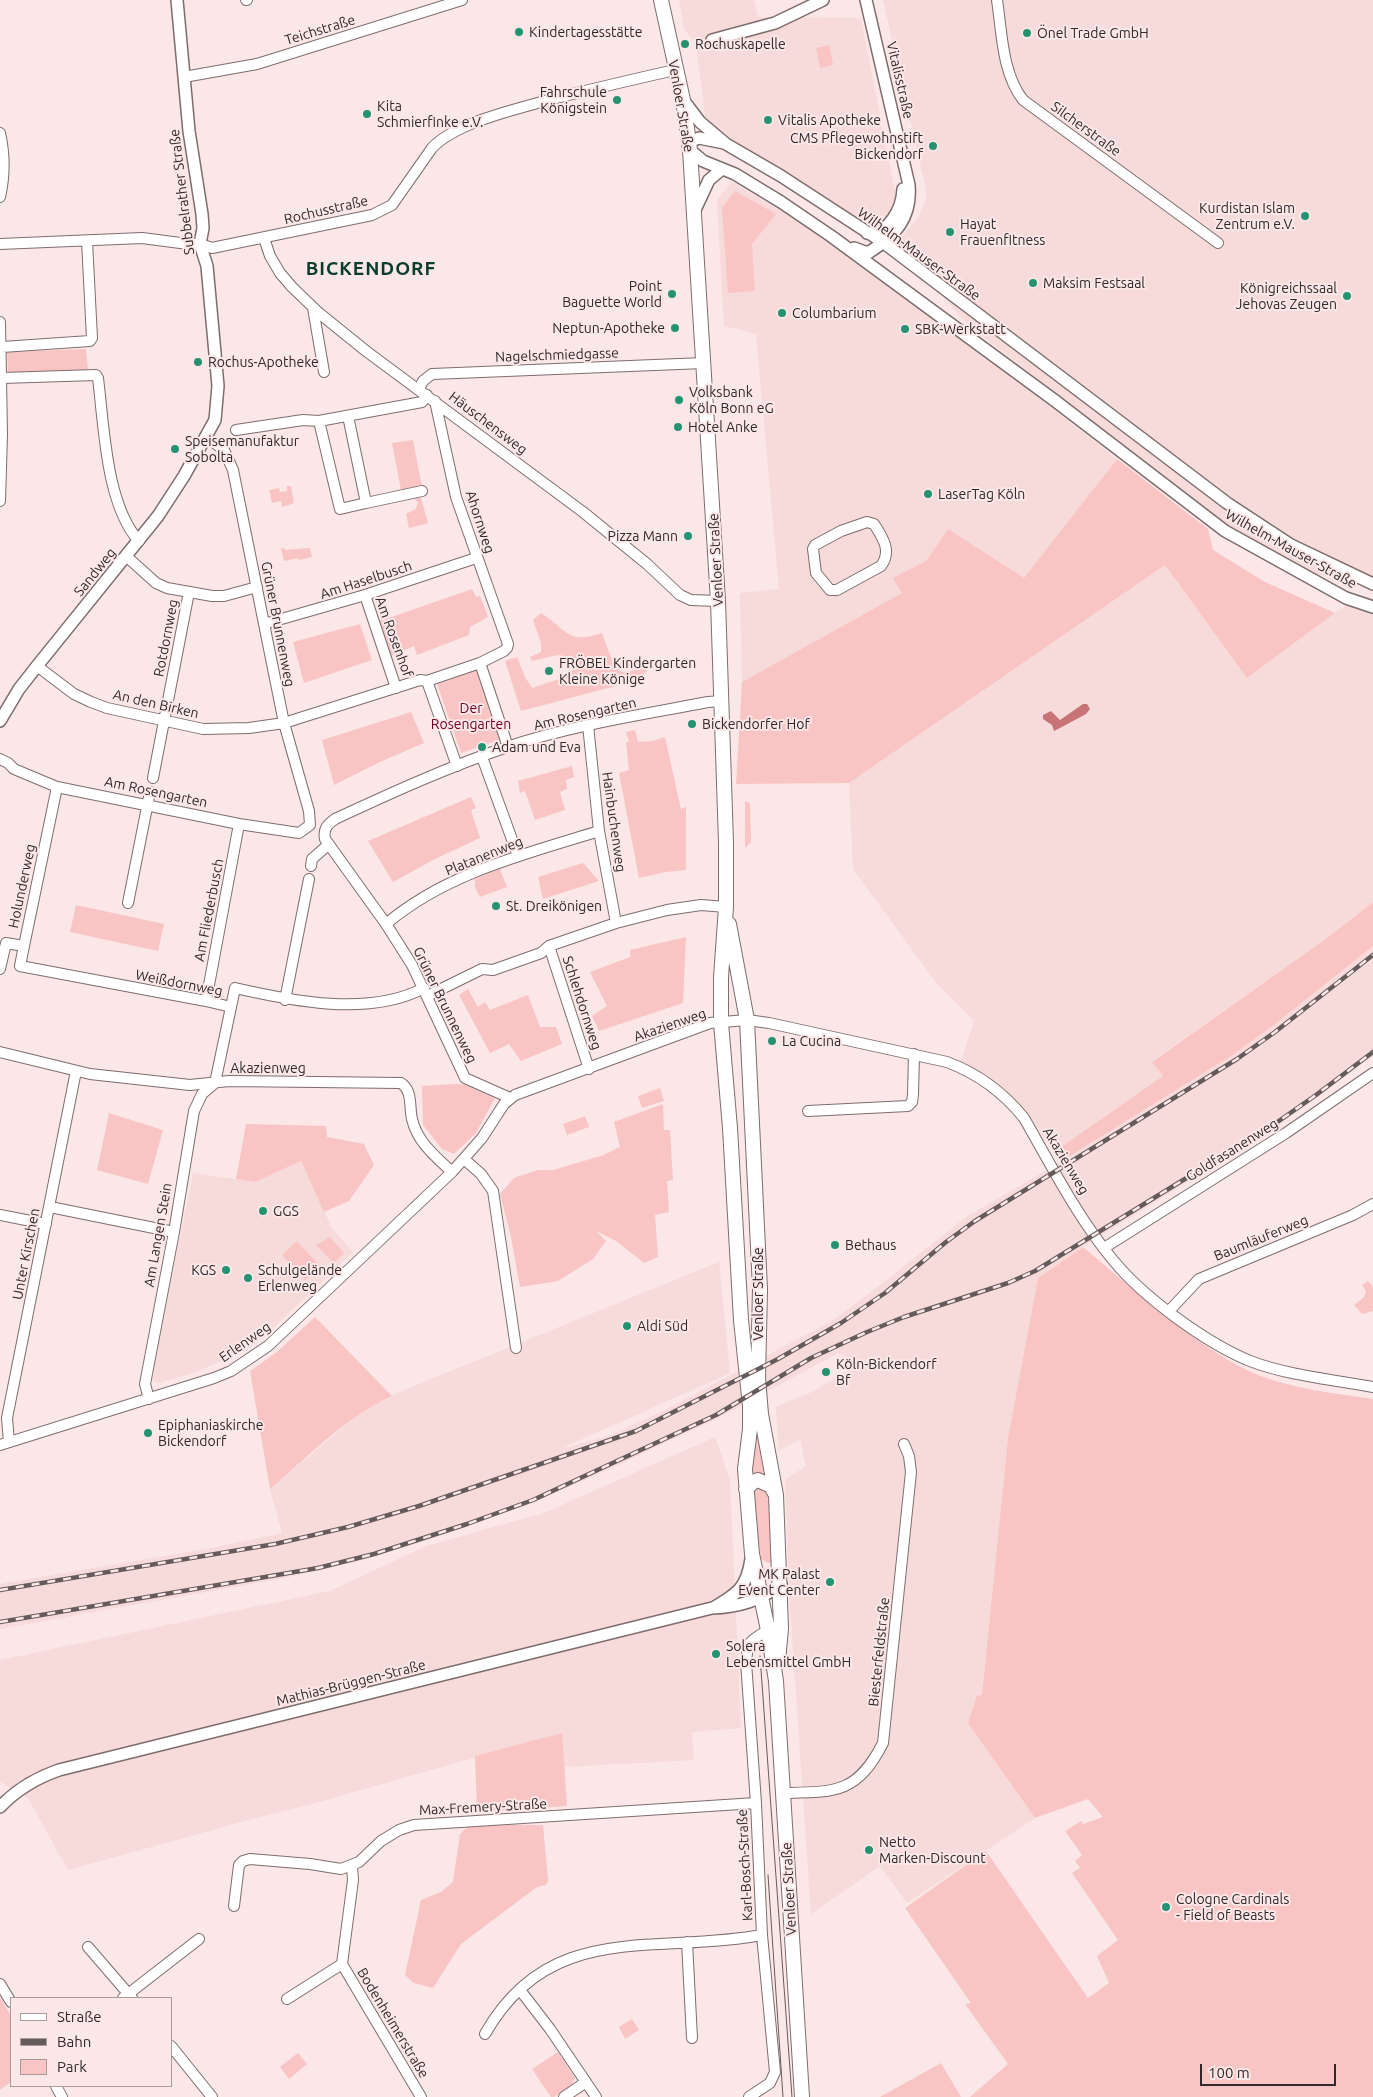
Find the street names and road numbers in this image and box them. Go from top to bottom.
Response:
street label: Teichstraße [283,11,357,49]
street label: Vitalisstraße [883,40,917,120]
street label: Venloer Straße [665,58,697,154]
street label: Silcherstraße [1048,98,1124,160]
street label: Subbelrather Straße [166,128,198,256]
street label: Rochusstraße [282,192,370,228]
street label: Wilhelm-Mauser-Straße [854,204,984,304]
street label: Nagelschmiedgasse [495,344,619,366]
street label: Häuschensweg [445,388,531,458]
street label: Ahornweg [462,488,498,556]
street label: Wilhelm-Mauser-Straße [1222,506,1360,592]
street label: Venloer Straße [705,513,727,607]
street label: Sandweg [70,544,120,600]
street label: Am Haselbusch [318,557,414,603]
street label: Grüner Brunnenweg [258,560,298,688]
street label: Am Rosenhof [372,594,416,680]
street label: Rotdornweg [150,598,182,678]
street label: An den Birken [111,686,201,722]
street label: Am Rosengarten [532,694,638,734]
street label: Hainbuchenweg [599,771,629,873]
street label: Am Rosengarten [103,773,209,811]
street label: Platanenweg [443,833,525,879]
street label: Holunderweg [5,842,39,930]
street label: Am Fliederbusch [191,857,227,963]
street label: Grüner Brunnenweg [410,944,480,1066]
street label: Schlehdornweg [559,954,605,1052]
street label: Weißdornweg [134,966,224,1000]
street label: Akazienweg [632,1005,708,1045]
street label: Akazienweg [230,1060,306,1076]
street label: Goldfasanenweg [1183,1115,1281,1185]
street label: Akazienweg [1039,1124,1093,1198]
street label: Am Langen Stein [141,1182,175,1288]
street label: Unter Kirschen [9,1207,43,1301]
street label: Baumläuferweg [1211,1211,1311,1265]
street label: Venloer Straße [750,1247,766,1341]
street label: Erlenweg [216,1318,274,1366]
street label: Biesterfeldstraße [865,1597,893,1707]
street label: Mathias-Brüggen-Straße [275,1656,427,1710]
street label: Max-Fremery-Straße [418,1795,548,1819]
street label: Karl-Bosch-Straße [734,1809,756,1921]
street label: Venloer Straße [778,1842,800,1936]
street label: Bodenheimerstraße [353,1965,433,2081]

